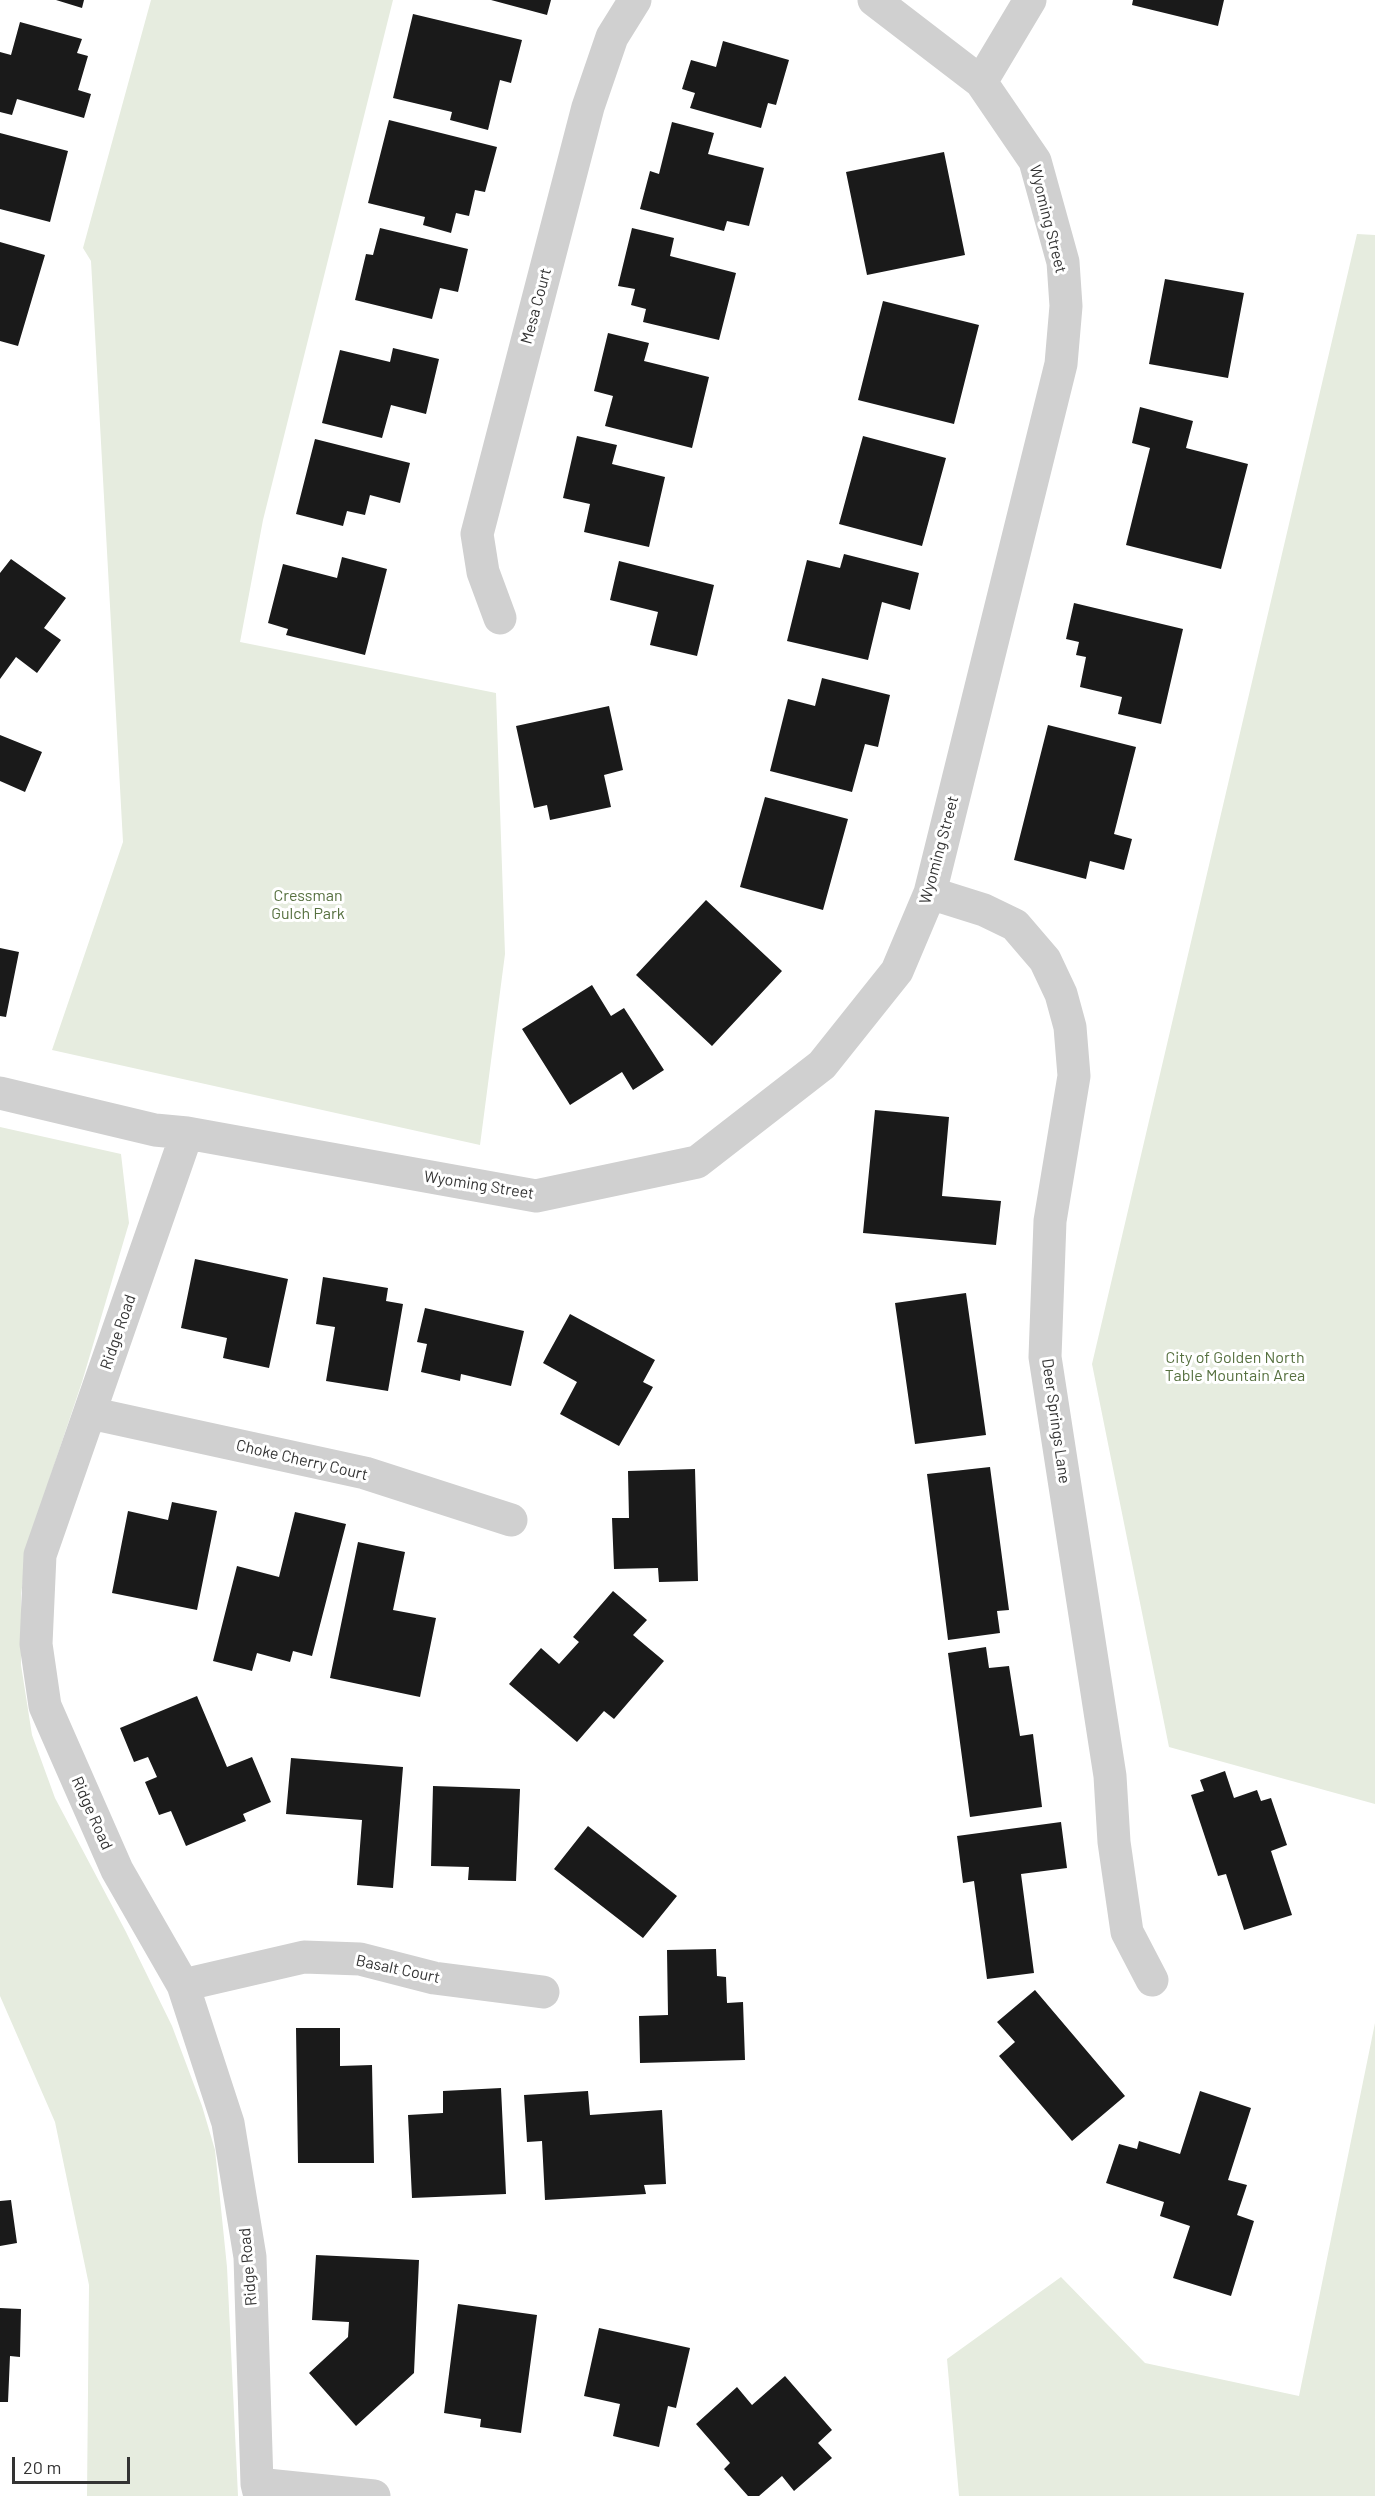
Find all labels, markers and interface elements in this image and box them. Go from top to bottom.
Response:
street label: Wyoming Street [1025,163,1071,275]
street label: Mesa Court [517,266,555,346]
street label: Wyoming Street [915,794,963,906]
park label: Cressman Gulch Park [271,886,345,924]
street label: Wyoming Street [423,1167,535,1203]
street label: Ridge Road [96,1292,140,1372]
park label: City of Golden North Table Mountain Area [1165,1348,1305,1386]
street label: Deer Springs Lane [1038,1357,1074,1485]
street label: Choke Cherry Court [234,1435,370,1485]
street label: Ridge Road [67,1773,117,1853]
street label: Basalt Court [354,1951,442,1987]
street label: Ridge Road [235,2227,261,2307]
scale bar [15,2445,134,2483]
text: 20 m [23,2456,61,2478]

